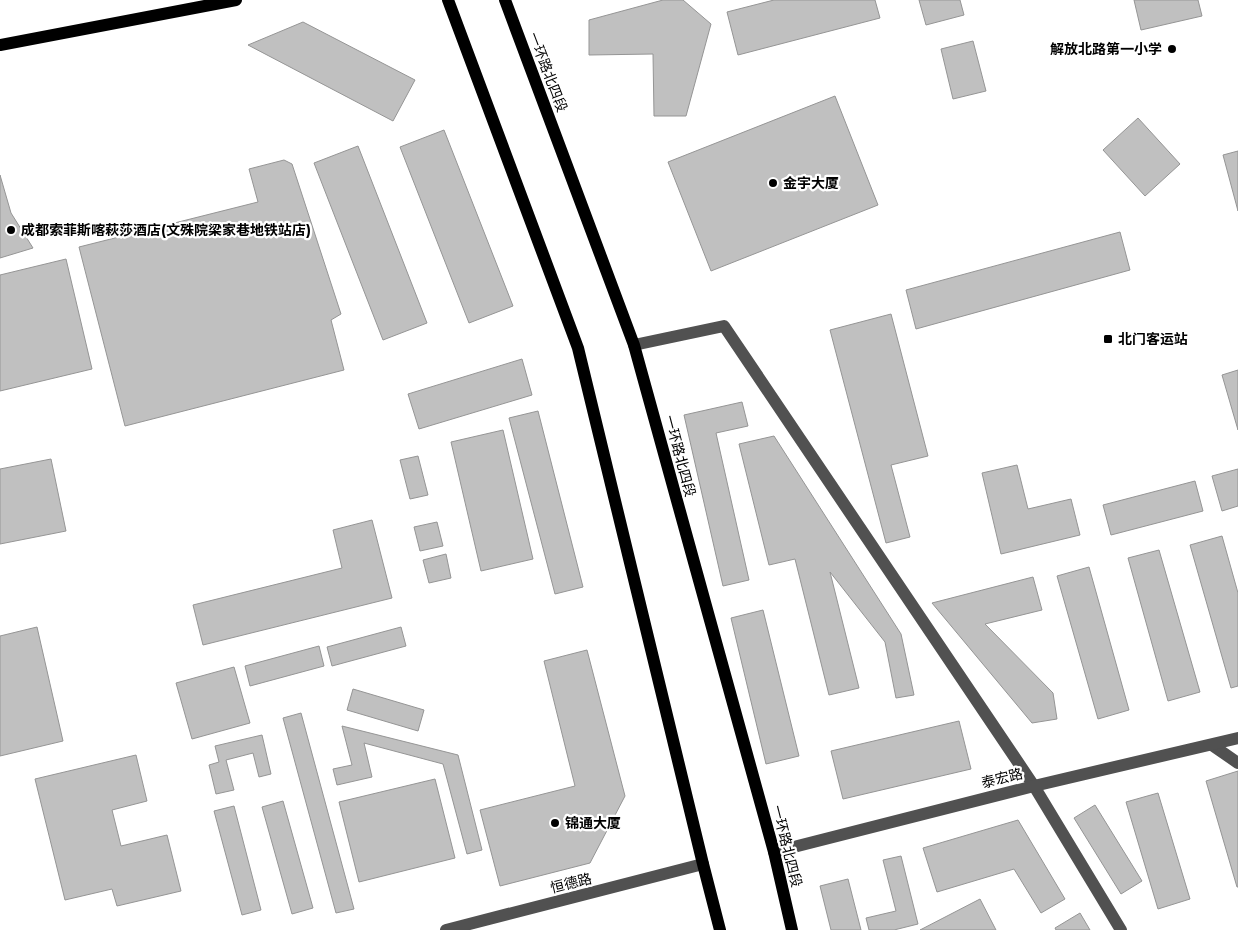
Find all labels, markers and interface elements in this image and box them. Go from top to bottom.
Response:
street label: 一环路北四段 [525,30,571,114]
place label: 解放北路第一小学 [1050,40,1162,58]
marker: 解放北路第一小学 [1166,43,1178,55]
place label: 金宇大厦 [783,174,839,192]
marker: 金宇大厦 [767,177,779,189]
place label: 成都索菲斯喀萩莎酒店(文殊院梁家巷地铁站店) [21,221,311,239]
marker: 成都索菲斯喀萩莎酒店(文殊院梁家巷地铁站店) [5,224,17,236]
place label: 北门客运站 [1118,330,1188,348]
marker: 北门客运站 [1102,333,1114,345]
street label: 一环路北四段 [660,413,700,499]
street label: 泰宏路 [979,764,1025,792]
street label: 一环路北四段 [768,803,806,889]
place label: 锦通大厦 [565,814,621,832]
marker: 锦通大厦 [549,817,561,829]
street label: 恒德路 [548,869,594,897]

